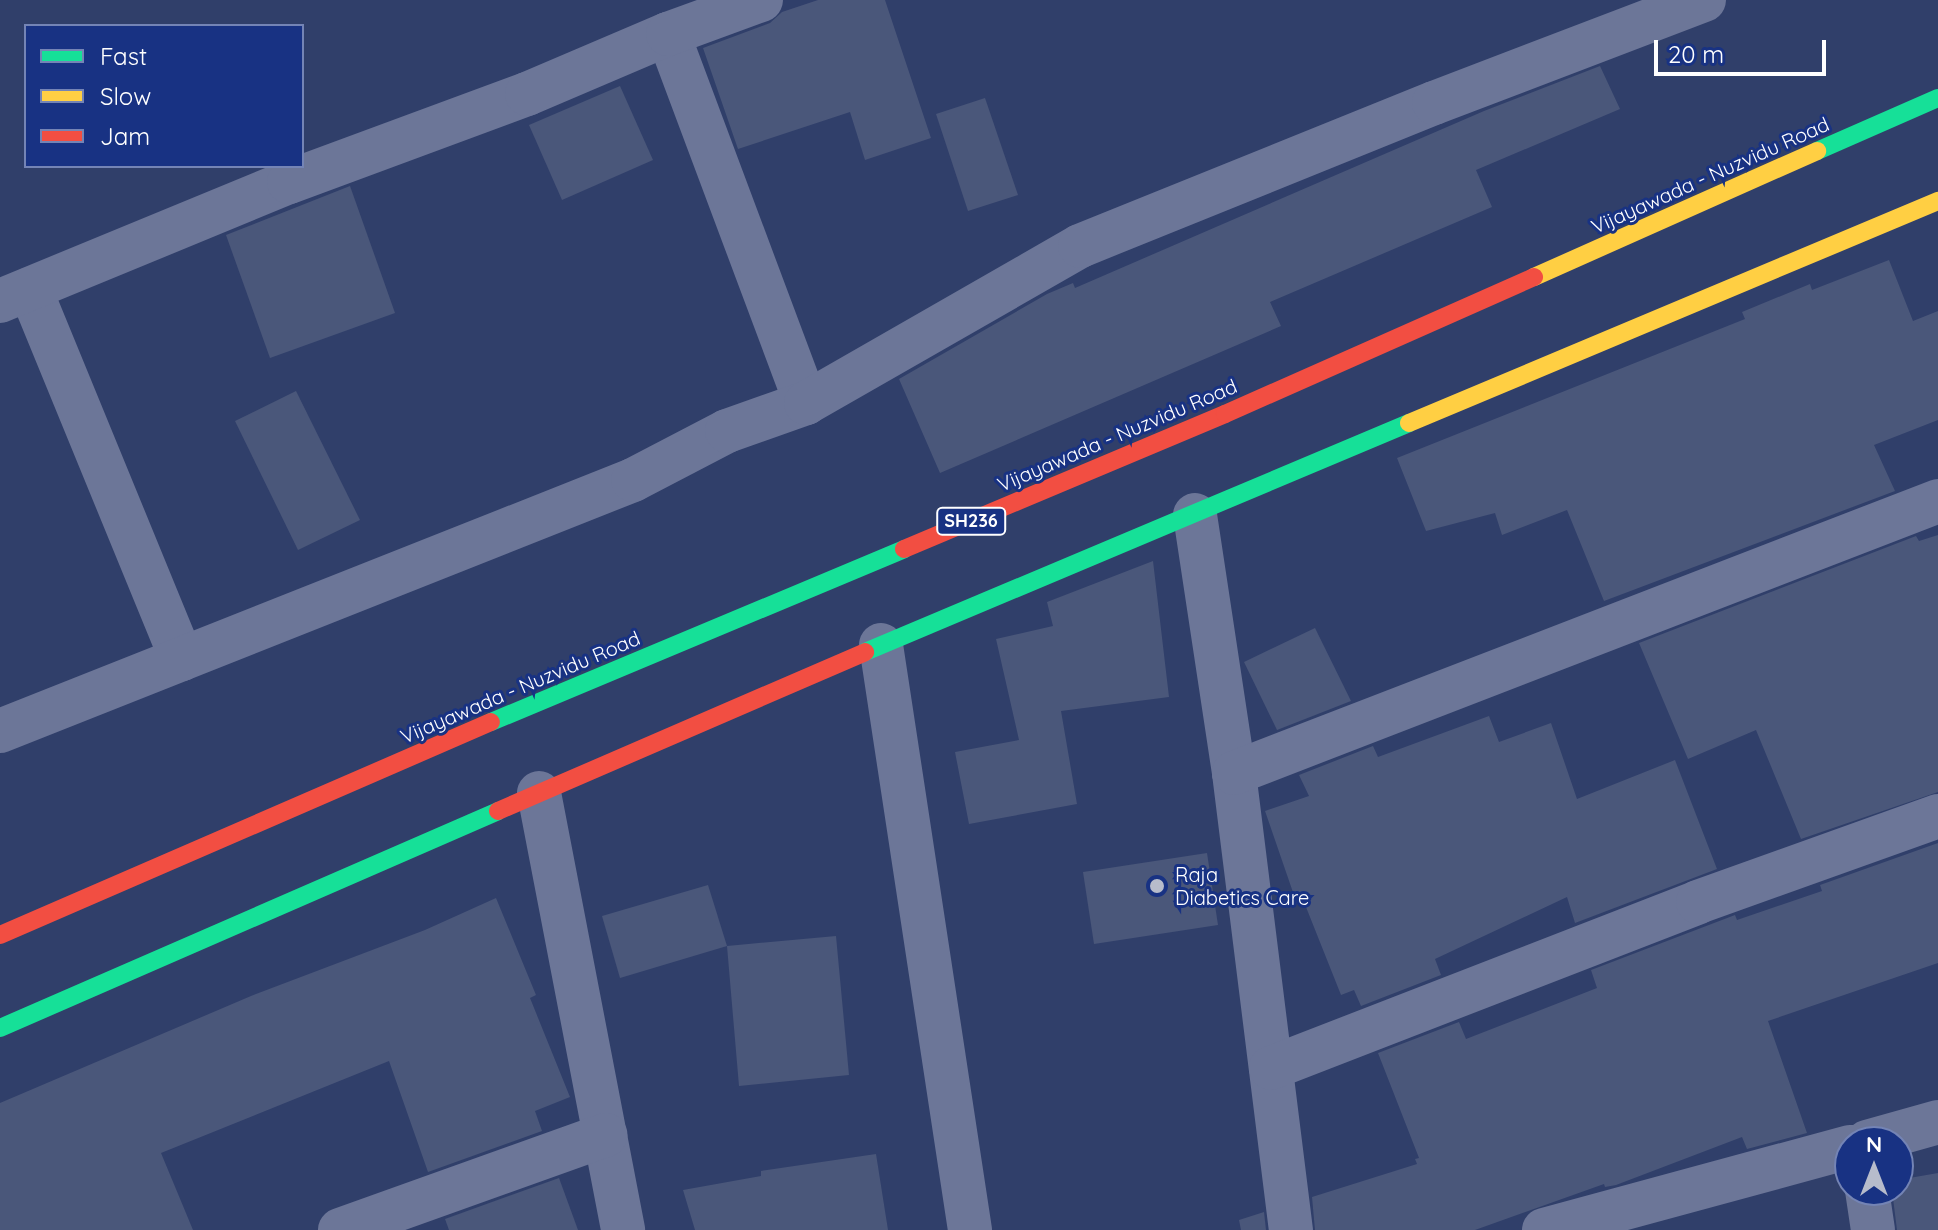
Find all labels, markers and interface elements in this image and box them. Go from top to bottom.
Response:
legend [24,24,304,168]
scale bar [1658,24,1830,74]
text: 20 m [1668,39,1724,69]
text: Fast [100,41,147,71]
text: Slow [100,81,151,111]
street label: Vijayawada - Nuzvidu Road [1587,112,1833,238]
text: Jam [100,121,150,151]
street label: Vijayawada - Nuzvidu Road [994,374,1240,496]
road number: SH236 [935,507,1007,535]
street label: Vijayawada - Nuzvidu Road [397,626,643,748]
place label: Raja Diabetics Care [1175,862,1309,909]
marker: Raja Diabetics Care [1146,875,1168,897]
north arrow [1834,1126,1914,1206]
text: N [1866,1130,1882,1158]

